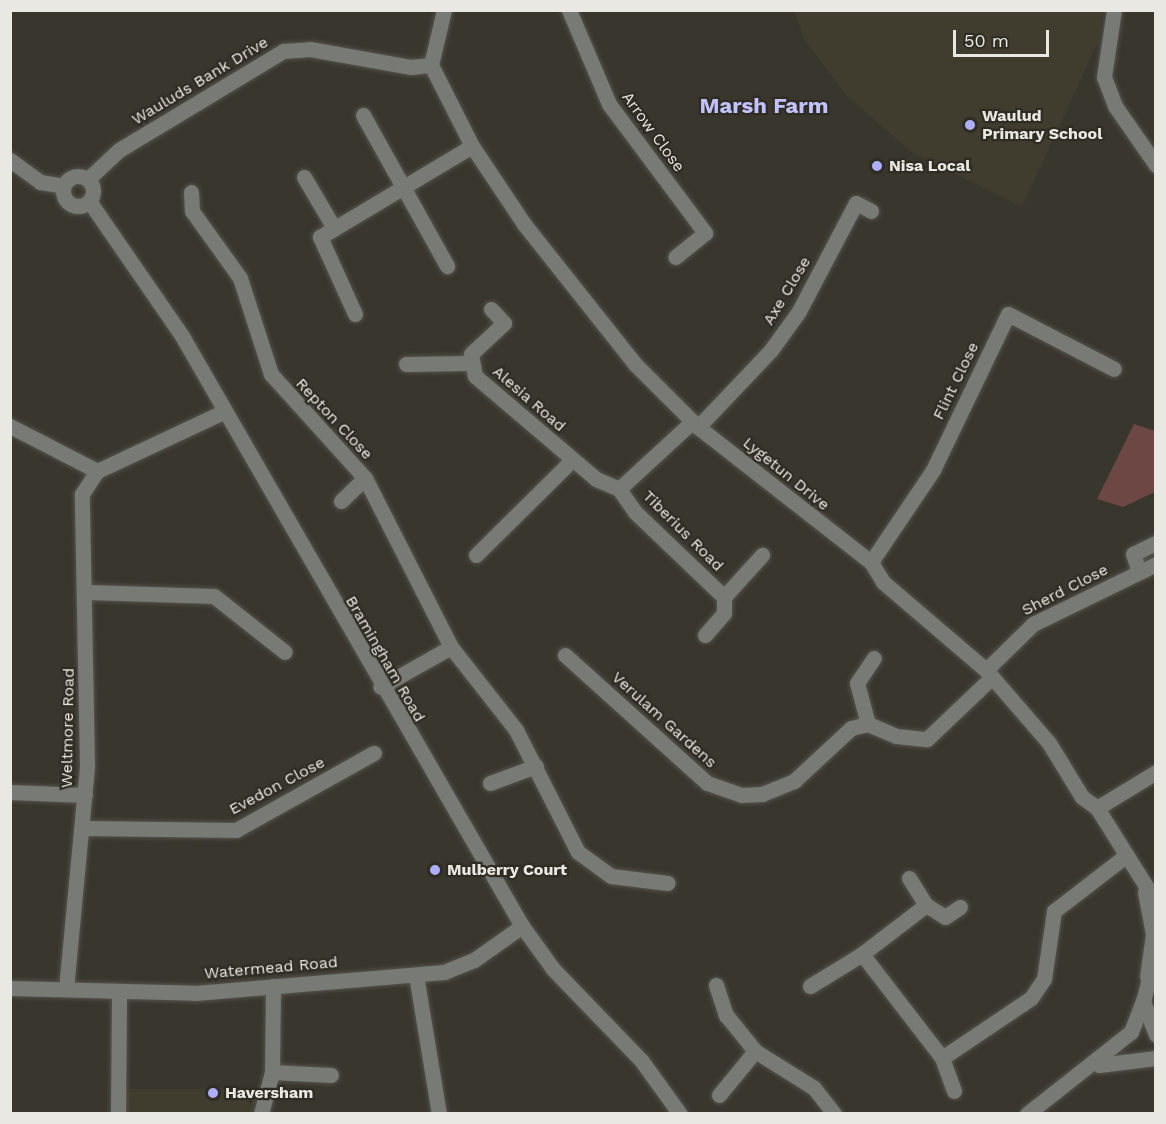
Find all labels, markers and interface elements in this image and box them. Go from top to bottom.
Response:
scale bar [956,18,1052,56]
text: 50 m [964,30,1009,51]
street label: Wauluds Bank Drive [128,33,272,129]
street label: Arrow Close [617,88,689,176]
district label: Marsh Farm [700,93,828,119]
place label: Waulud Primary School [982,106,1103,144]
marker: Waulud Primary School [963,118,977,132]
place label: Nisa Local [889,156,971,176]
marker: Nisa Local [870,159,884,173]
street label: Axe Close [759,253,815,329]
street label: Flint Close [929,339,983,423]
street label: Alesia Road [488,362,570,436]
street label: Repton Close [291,374,377,464]
street label: Lygetun Drive [739,433,833,515]
street label: Tiberius Road [639,487,727,575]
street label: Sherd Close [1019,560,1111,620]
street label: Bramingham Road [341,593,429,725]
street label: Weltmore Road [57,668,79,788]
street label: Verulam Gardens [608,668,720,772]
street label: Evedon Close [226,753,328,819]
place label: Mulberry Court [447,860,567,880]
marker: Mulberry Court [428,863,442,877]
street label: Watermead Road [203,953,339,983]
place label: Haversham [225,1083,313,1103]
marker: Haversham [206,1086,220,1100]

